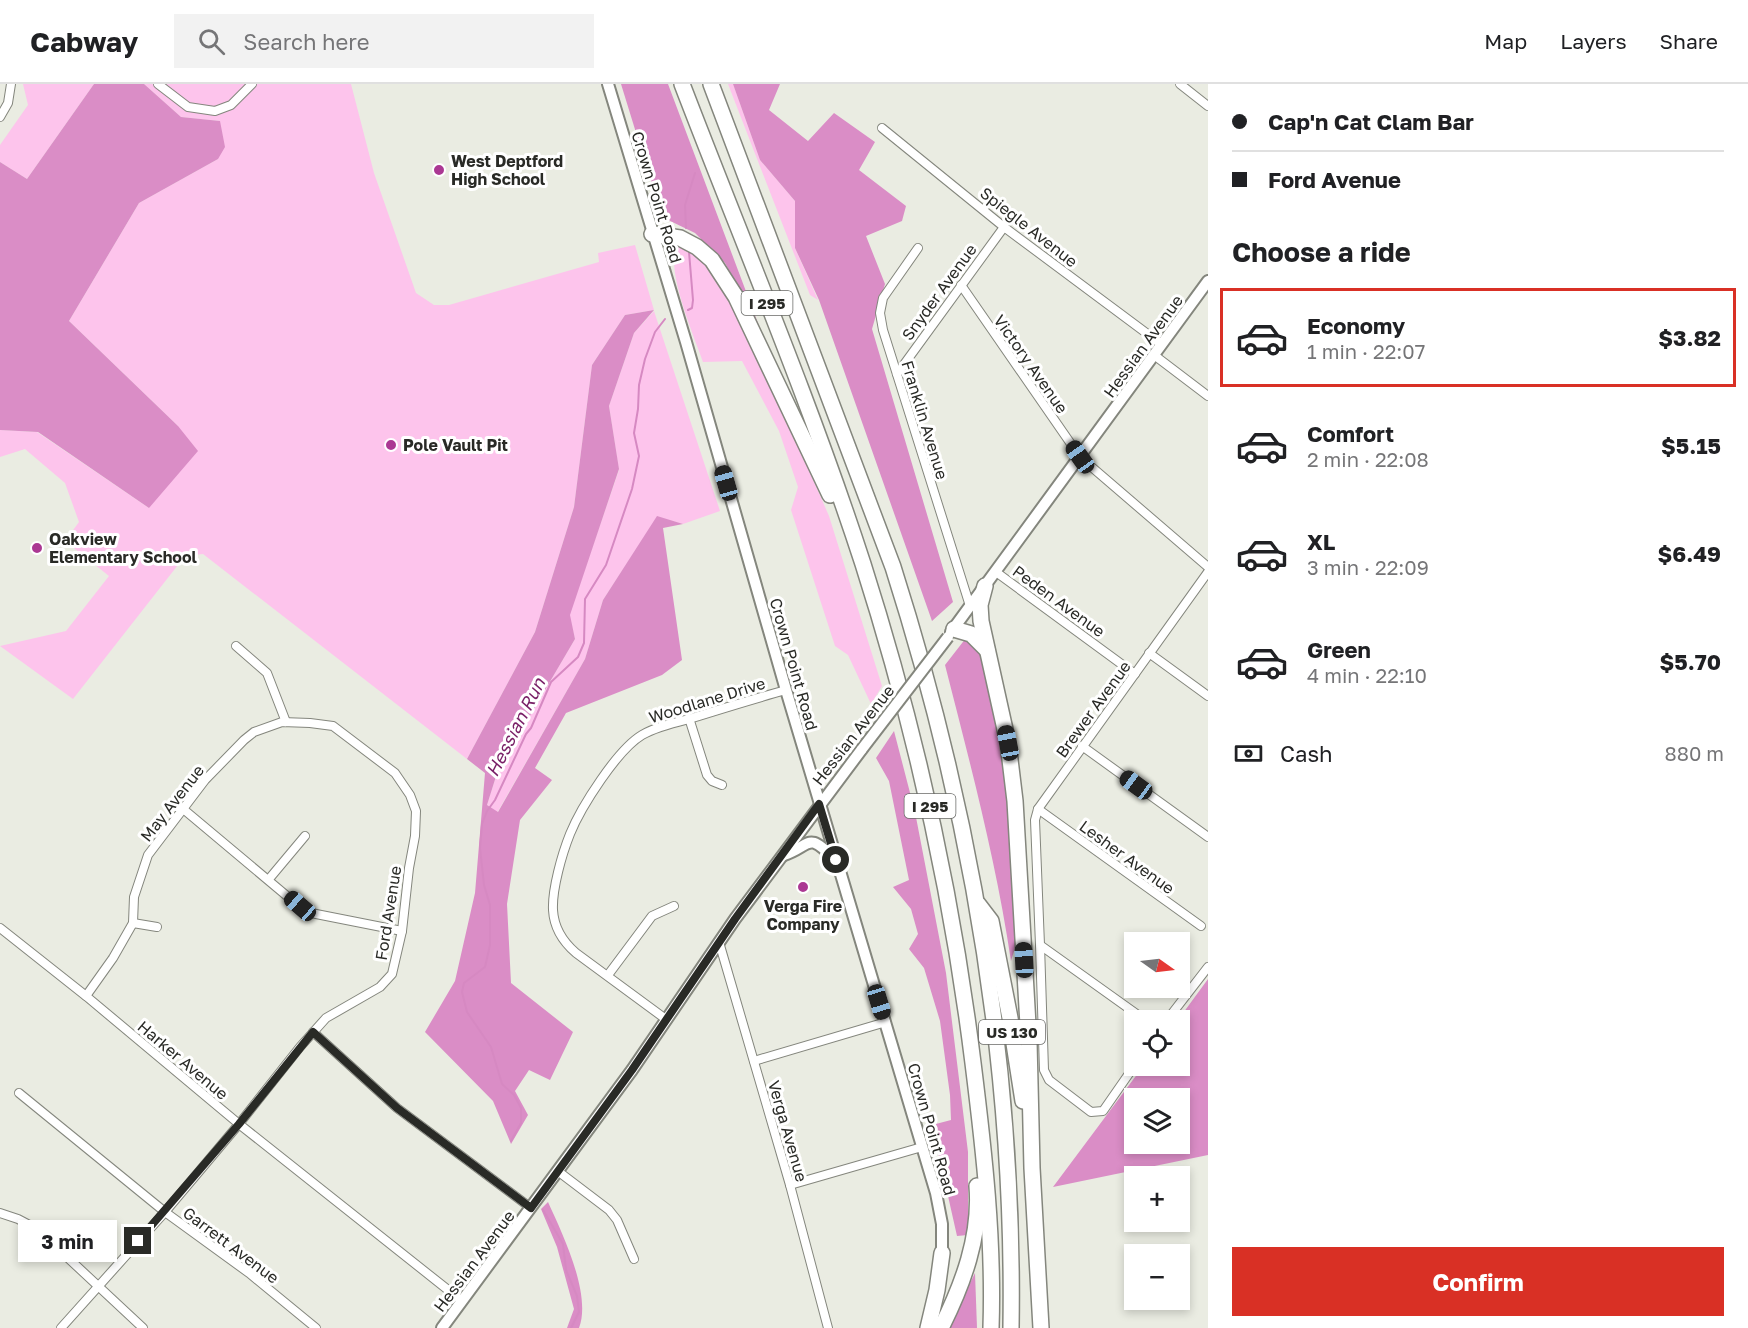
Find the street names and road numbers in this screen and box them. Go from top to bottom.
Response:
street label: Crown Point Road [627,129,687,265]
street label: Spiegle Avenue [976,183,1082,271]
street label: Snyder Avenue [897,240,981,344]
road number: I 295 [742,291,792,315]
street label: Hessian Avenue [1099,291,1187,401]
street label: Victory Avenue [990,311,1072,417]
street label: Franklin Avenue [897,358,953,482]
street label: Peden Avenue [1009,561,1109,641]
street label: Crown Point Road [766,596,822,732]
street label: Brewer Avenue [1051,657,1135,761]
street label: Woodlane Drive [646,673,768,727]
street label: Hessian Avenue [808,681,898,789]
street label: May Avenue [136,761,208,845]
road number: I 295 [904,794,956,818]
street label: Lesher Avenue [1076,816,1178,898]
street label: Ford Avenue [371,864,405,962]
street label: Harker Avenue [134,1016,232,1104]
road number: US 130 [979,1020,1045,1044]
street label: Crown Point Road [904,1061,960,1197]
street label: Verga Avenue [764,1078,812,1184]
street label: Garrett Avenue [179,1202,283,1288]
street label: Hessian Avenue [429,1206,519,1316]

